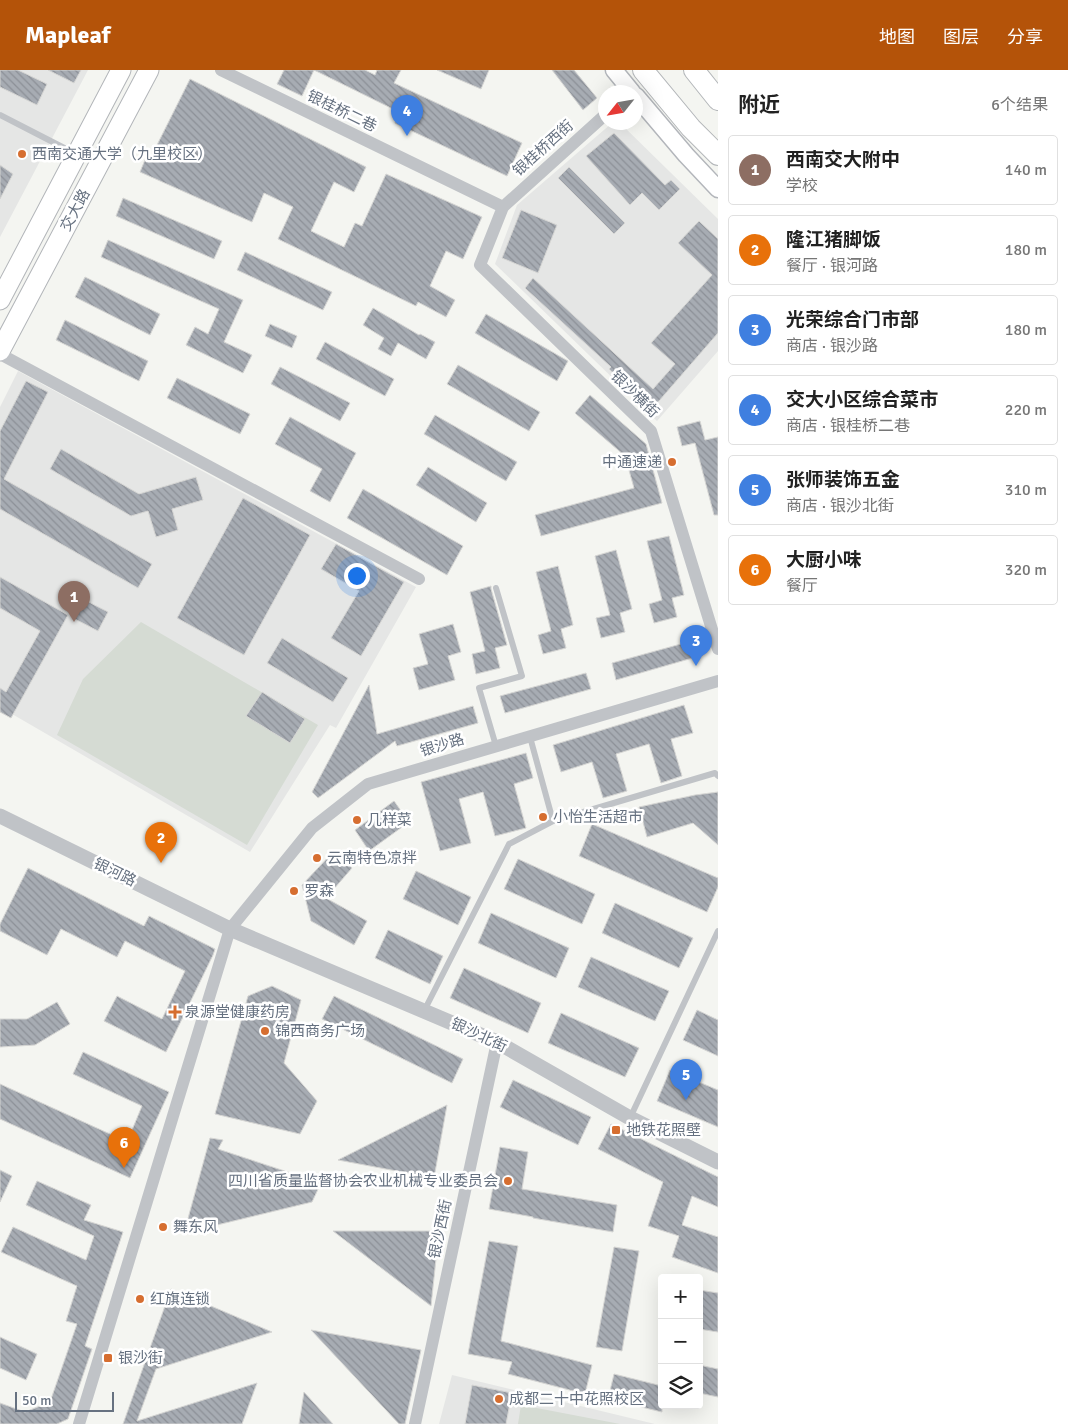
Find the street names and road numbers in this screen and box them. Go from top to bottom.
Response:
street label: 银桂桥二巷 [304,86,380,136]
street label: 银桂桥西街 [509,116,577,180]
street label: 交大路 [56,186,94,234]
street label: 银沙横街 [607,367,663,421]
street label: 银沙路 [418,730,466,760]
street label: 银河路 [91,854,139,890]
street label: 银沙北街 [448,1014,510,1056]
street label: 银沙西街 [425,1198,455,1260]

